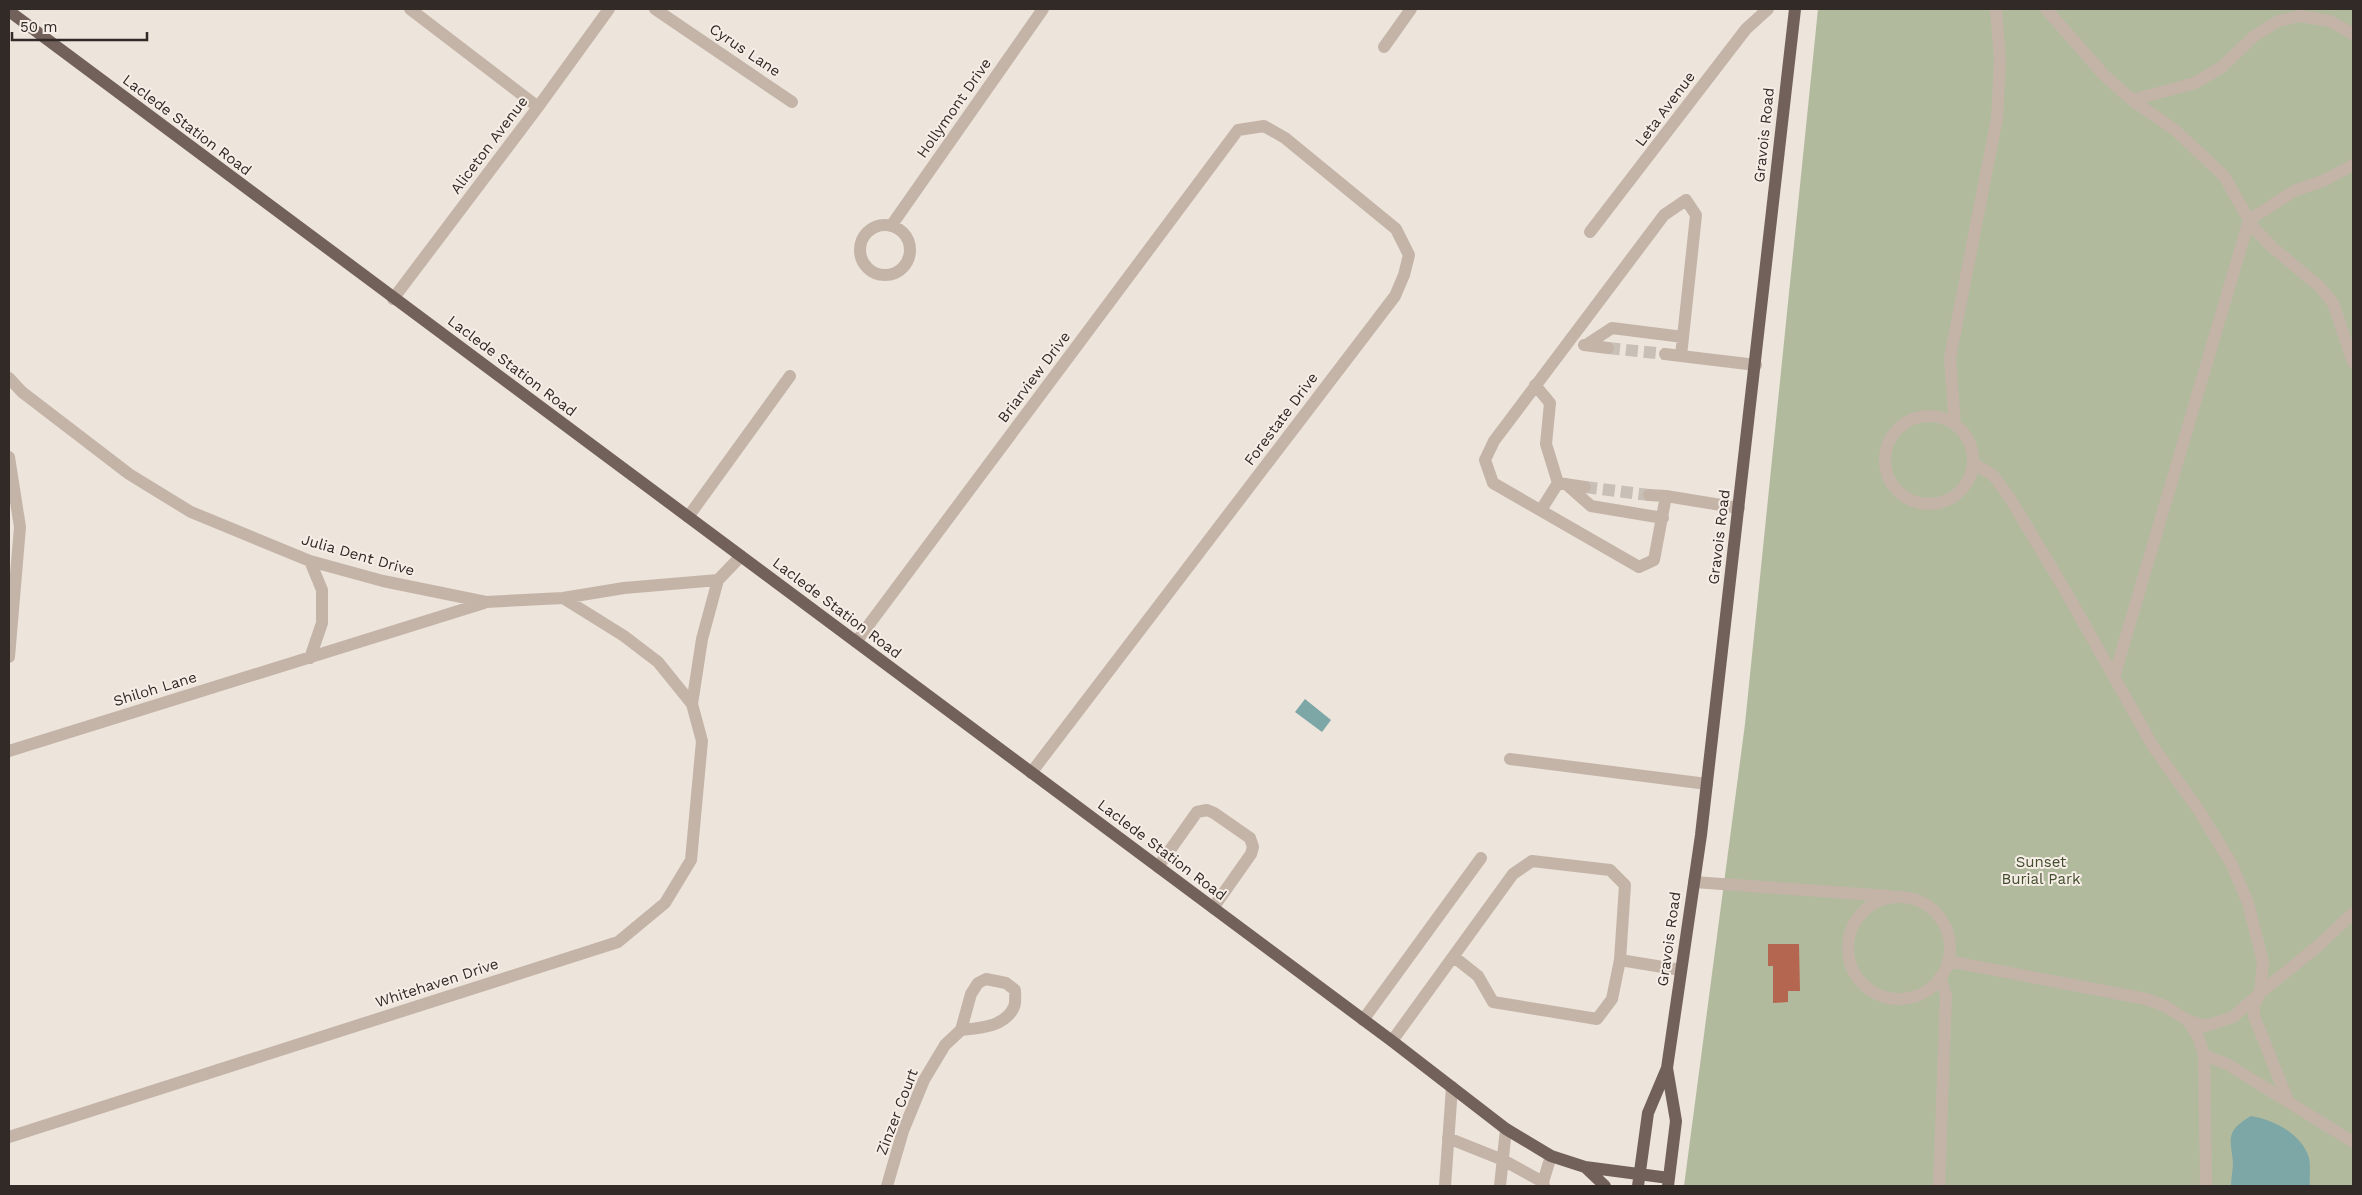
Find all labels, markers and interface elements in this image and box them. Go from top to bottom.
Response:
scale bar [12,10,148,42]
text: 50 m [20,18,57,36]
street label: Cyrus Lane [706,20,784,80]
street label: Hollymont Drive [913,55,995,161]
street label: Leta Avenue [1631,68,1699,150]
street label: Laclede Station Road [119,71,255,179]
street label: Gravois Road [1750,87,1778,183]
street label: Aliceton Avenue [446,93,532,197]
street label: Laclede Station Road [444,312,580,420]
street label: Briarview Drive [994,328,1074,426]
street label: Forestate Drive [1240,369,1322,469]
street label: Gravois Road [1704,489,1734,585]
street label: Julia Dent Drive [299,530,417,580]
street label: Laclede Station Road [769,554,905,662]
street label: Shiloh Lane [111,668,199,710]
street label: Laclede Station Road [1094,796,1230,904]
park label: Sunset Burial Park [2001,853,2081,888]
street label: Gravois Road [1653,890,1685,988]
street label: Whitehaven Drive [373,955,501,1011]
street label: Zinzer Court [872,1066,922,1158]

